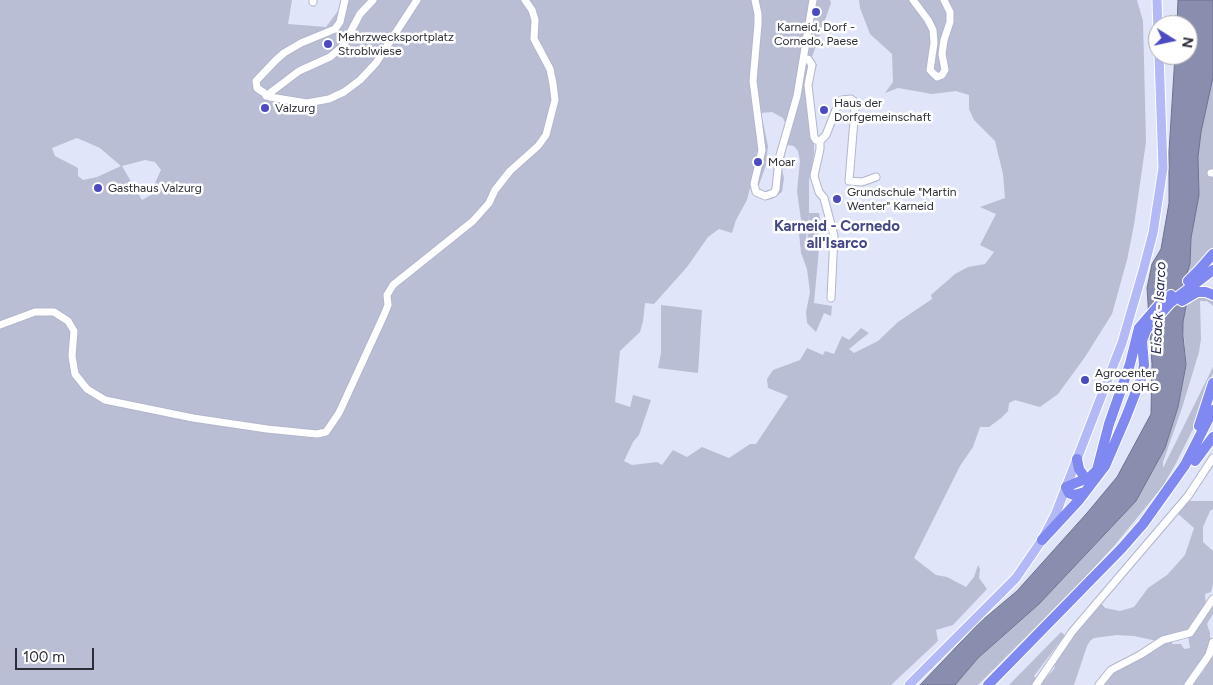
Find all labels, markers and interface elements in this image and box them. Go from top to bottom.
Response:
marker: Karneid, Dorf - Cornedo, Paese [810,6,822,18]
north arrow [1148,15,1198,65]
place label: Karneid, Dorf - Cornedo, Paese [774,20,858,48]
place label: Mehrzwecksportplatz Stroblwiese [338,30,454,58]
text: N [1178,36,1197,49]
marker: Mehrzwecksportplatz Stroblwiese [322,38,334,50]
place label: Haus der Dorfgemeinschaft [834,96,931,124]
place label: Valzurg [275,101,315,115]
marker: Valzurg [259,102,271,114]
marker: Haus der Dorfgemeinschaft [818,104,830,116]
place label: Moar [768,155,795,169]
marker: Moar [752,156,764,168]
place label: Gasthaus Valzurg [108,181,202,195]
marker: Gasthaus Valzurg [92,182,104,194]
place label: Grundschule "Martin Wenter" Karneid [847,185,956,213]
marker: Grundschule "Martin Wenter" Karneid [831,193,843,205]
district label: Karneid - Cornedo all'Isarco [774,218,900,253]
water label: Eisack - Isarco [1148,261,1170,355]
place label: Agrocenter Bozen OHG [1095,366,1159,394]
marker: Agrocenter Bozen OHG [1079,374,1091,386]
scale bar [18,638,96,670]
text: 100 m [23,648,65,666]

